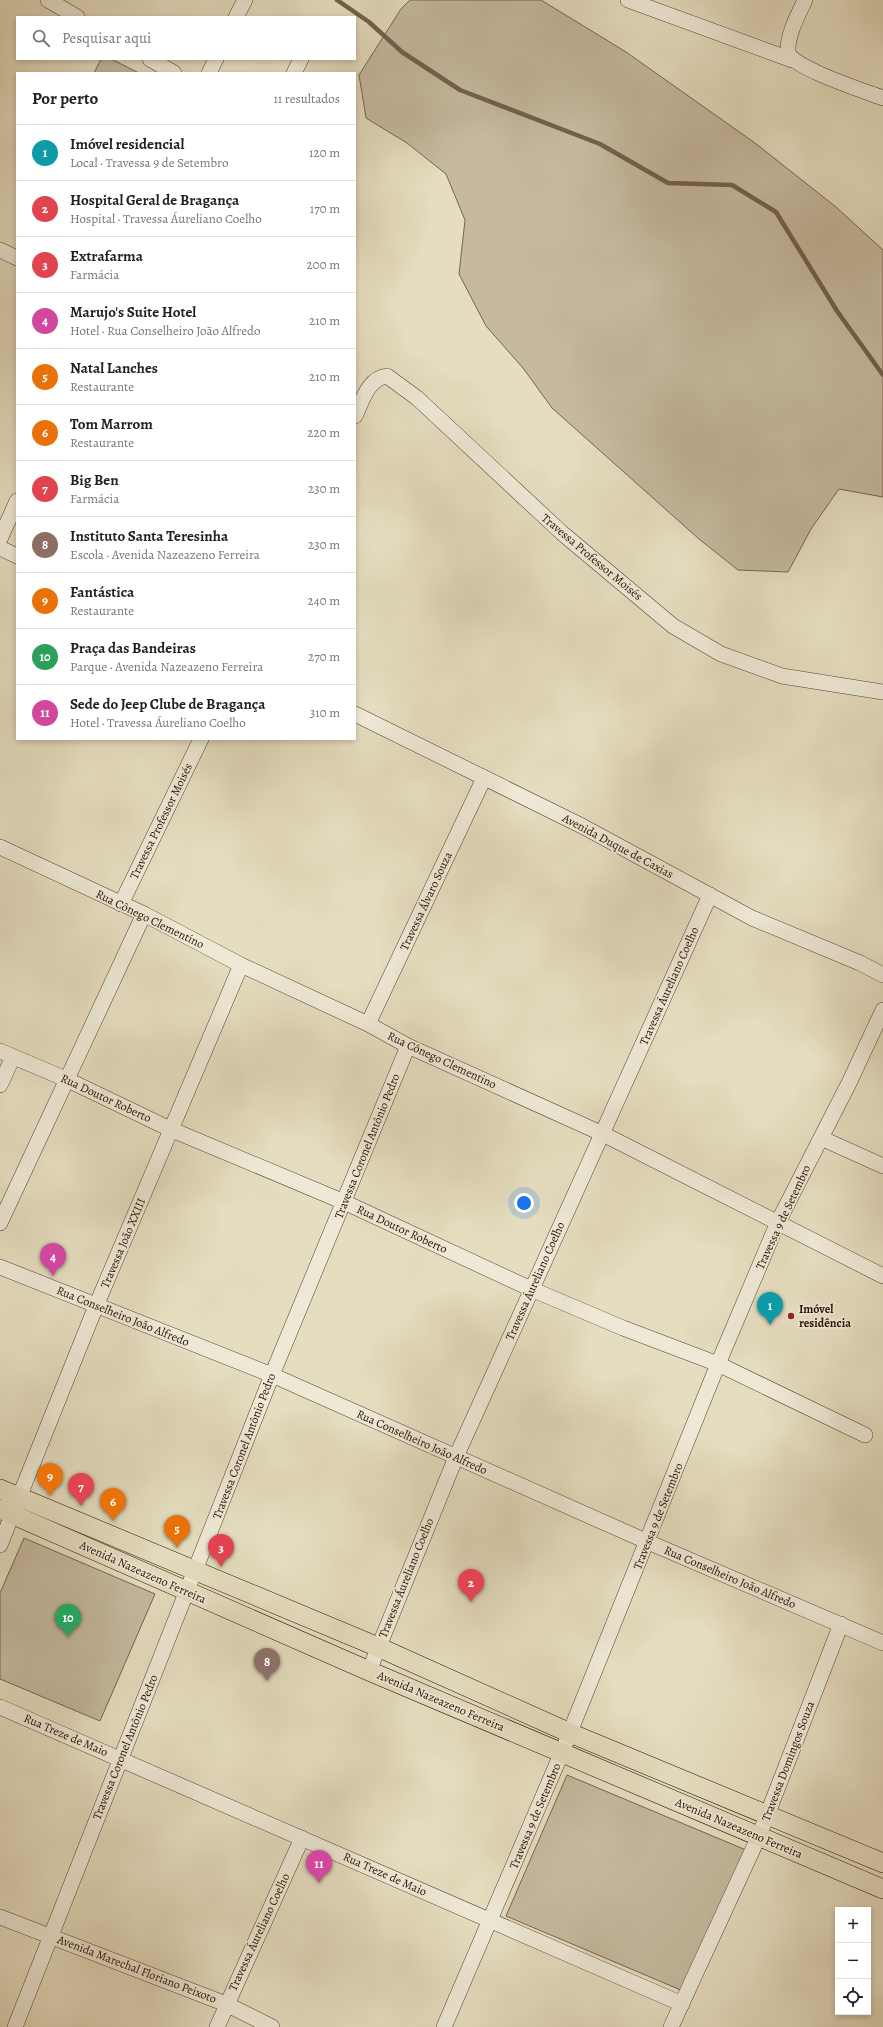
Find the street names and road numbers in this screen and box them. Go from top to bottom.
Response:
street label: Travessa Professor Moisés [538,510,646,604]
street label: Travessa Professor Moisés [126,760,196,882]
street label: Avenida Duque de Caxias [559,809,677,882]
street label: Travessa Álvaro Souza [396,849,456,953]
street label: Rua Cônego Clementino [93,886,207,952]
street label: Travessa Áureliano Coelho [636,924,702,1048]
street label: Rua Cônego Clementino [385,1028,499,1092]
street label: Rua Doutor Roberto [58,1070,154,1126]
street label: Travessa Coronel Antônio Pedro [331,1071,403,1221]
street label: Travessa 9 de Setembro [752,1162,814,1272]
street label: Travessa João XXIII [97,1196,149,1290]
street label: Rua Doutor Roberto [354,1201,450,1257]
street label: Travessa Áureliano Coelho [502,1219,568,1343]
street label: Rua Conselheiro João Alfredo [54,1282,192,1350]
street label: Travessa Coronel Antônio Pedro [209,1371,279,1521]
street label: Rua Conselheiro João Alfredo [354,1406,490,1478]
street label: Travessa 9 de Setembro [629,1460,687,1572]
street label: Travessa Áureliano Coelho [375,1516,437,1640]
street label: Avenida Nazeazeno Ferreira [76,1536,209,1607]
street label: Rua Conselheiro João Alfredo [662,1542,798,1612]
street label: Avenida Nazeazeno Ferreira [374,1667,507,1735]
street label: Travessa Coronel Antônio Pedro [89,1672,161,1822]
street label: Travessa Domingos Souza [758,1698,818,1823]
street label: Rua Treze de Maio [21,1710,111,1760]
street label: Travessa 9 de Setembro [505,1761,565,1871]
street label: Avenida Nazeazeno Ferreira [672,1794,805,1862]
street label: Rua Treze de Maio [341,1848,429,1900]
street label: Travessa Áureliano Coelho [225,1871,293,1993]
street label: Avenida Marechal Floriano Peixoto [54,1931,219,2007]

